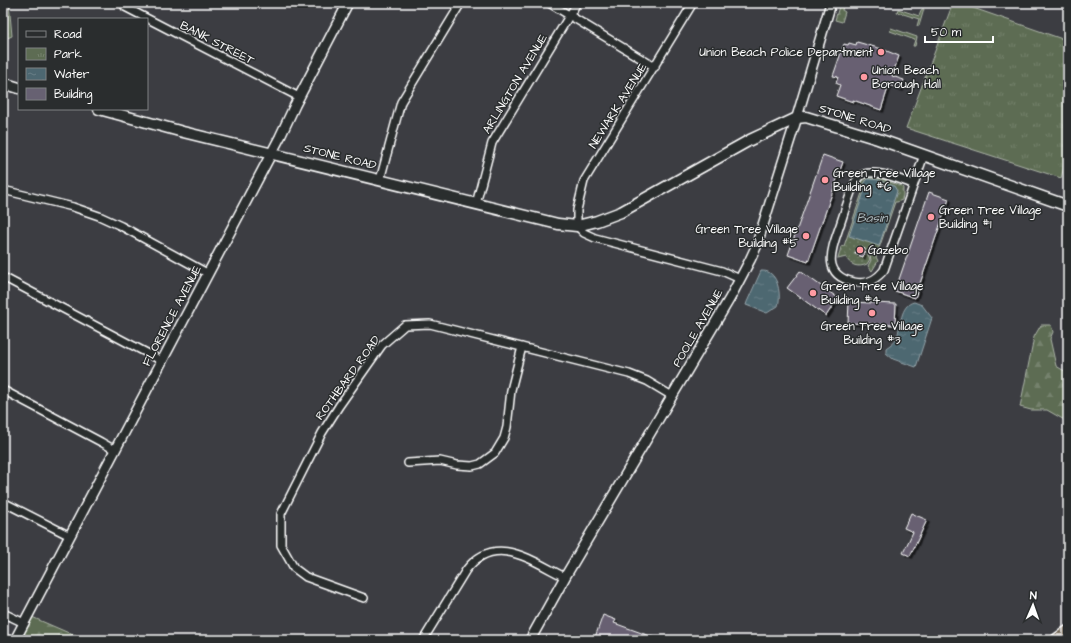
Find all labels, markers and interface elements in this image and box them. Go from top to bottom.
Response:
street label: BANK STREET [177,17,258,69]
legend [18,18,148,110]
scale bar [925,18,993,44]
text: 50 m [931,24,962,41]
text: Road [54,26,82,43]
street label: ARLINGTON AVENUE [478,31,552,137]
place label: Union Beach Police Department [699,44,873,61]
text: Park [54,46,82,63]
marker: Union Beach Police Department [876,47,886,57]
street label: NEWARK AVENUE [585,60,651,152]
place label: Union Beach Borough Hall [872,62,941,94]
text: Water [54,66,90,83]
marker: Union Beach Borough Hall [859,72,869,82]
text: Building [54,86,92,104]
street label: STONE ROAD [817,100,893,138]
street label: STONE ROAD [302,140,379,174]
place label: Green Tree Village Building #6 [833,165,936,197]
marker: Green Tree Village Building #6 [820,175,830,185]
place label: Green Tree Village Building #1 [939,202,1042,234]
water label: Basin [857,209,889,227]
marker: Green Tree Village Building #1 [926,212,936,222]
place label: Green Tree Village Building #5 [695,221,799,253]
marker: Green Tree Village Building #5 [801,231,811,241]
place label: Gazebo [868,242,909,259]
marker: Gazebo [855,245,865,255]
street label: FLORENCE AVENUE [138,263,206,369]
place label: Green Tree Village Building #4 [821,278,924,310]
street label: POOLE AVENUE [669,286,727,370]
marker: Green Tree Village Building #4 [808,288,818,298]
marker: Green Tree Village Building #3 [867,308,877,318]
place label: Green Tree Village Building #3 [821,318,924,350]
street label: ROTHBARD ROAD [312,332,385,424]
north arrow [1013,585,1053,625]
text: N [1030,588,1037,603]

